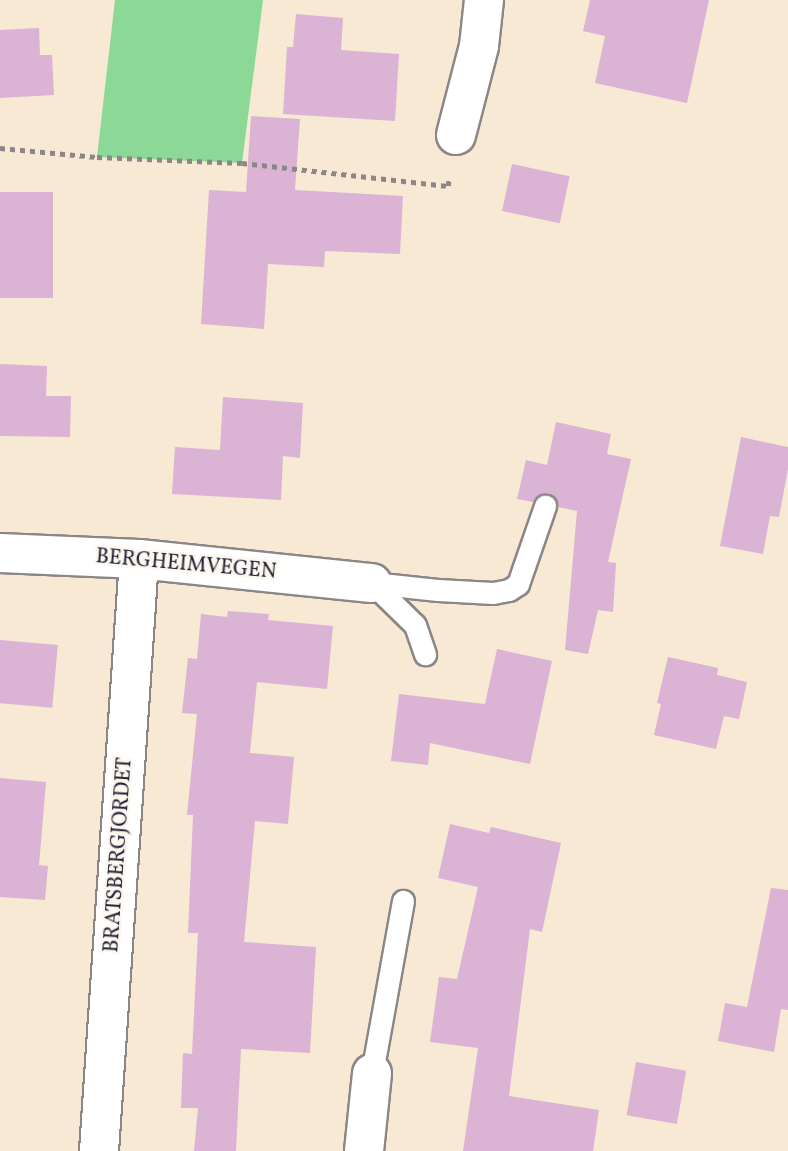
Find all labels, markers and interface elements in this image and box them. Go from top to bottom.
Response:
street label: BERGHEIMVEGEN [95,545,277,585]
street label: BRATSBERGJORDET [100,757,138,953]

